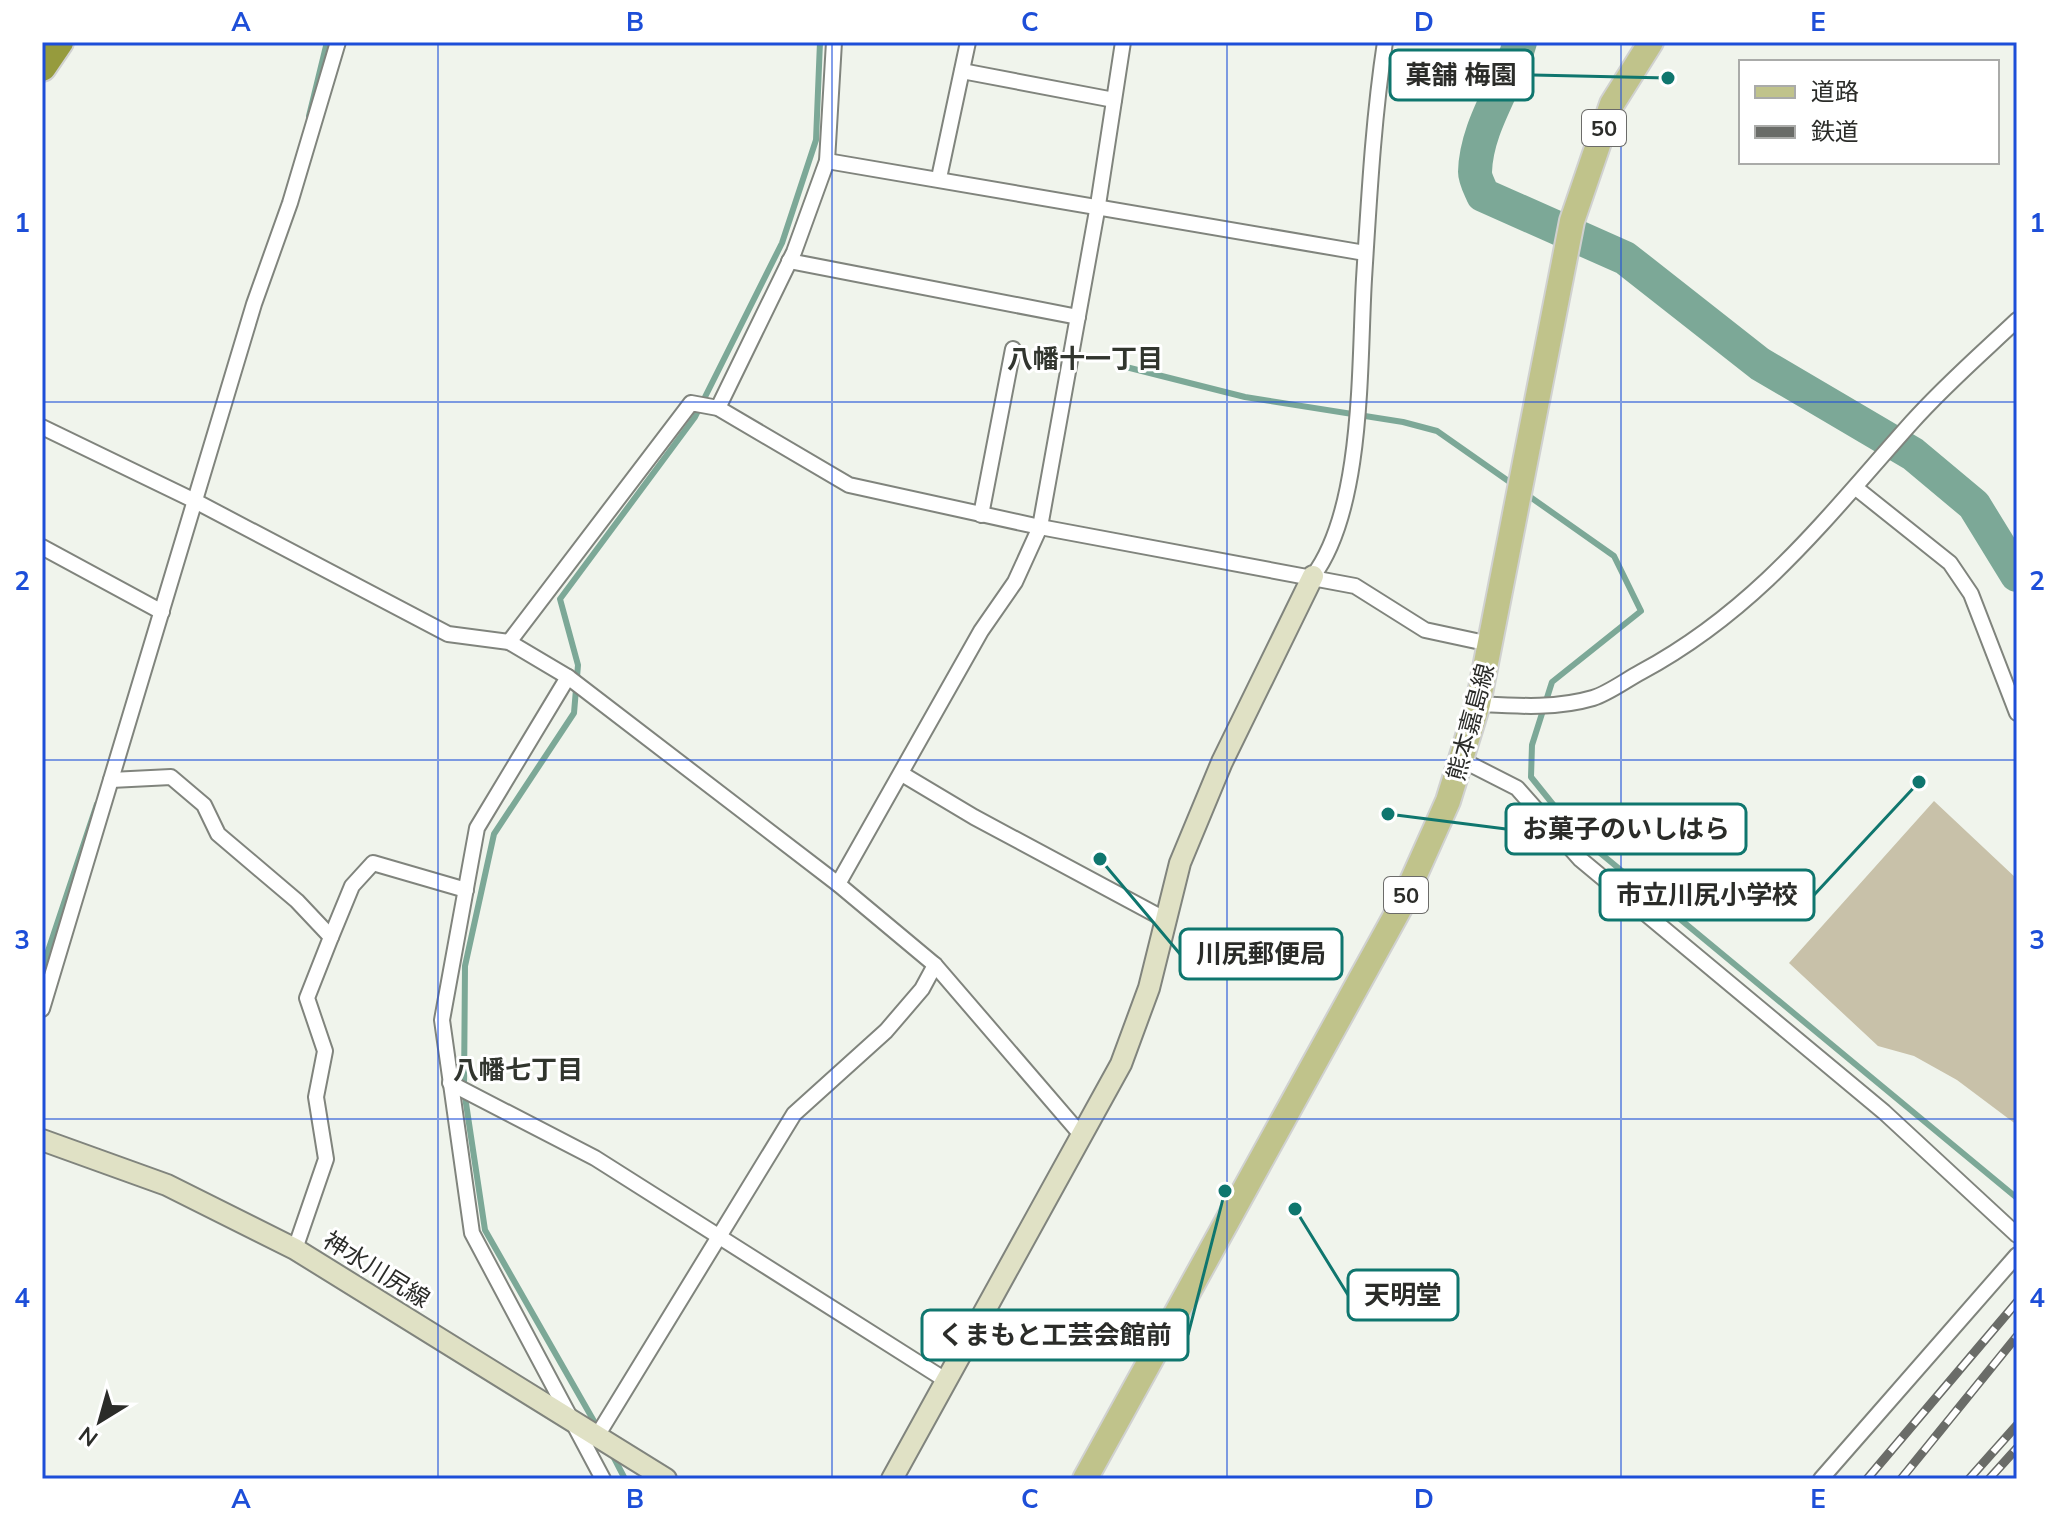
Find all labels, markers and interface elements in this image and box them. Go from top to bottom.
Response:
text: A [231,5,251,38]
text: B [626,5,644,38]
text: C [1021,5,1039,38]
text: D [1414,5,1434,38]
text: E [1810,5,1826,38]
callout: 菓舗 梅園 [1390,50,1533,100]
text: 菓舗 梅園 [1405,58,1517,91]
legend [1739,60,1999,164]
text: 道路 [1811,76,1859,106]
road number: 50 [1582,110,1626,146]
text: 鉄道 [1811,116,1859,146]
text: 1 [14,206,30,239]
text: 1 [2029,206,2045,239]
district label: 八幡十一丁目 [1007,342,1163,375]
text: 2 [14,564,30,597]
text: 2 [2029,564,2045,597]
street label: 熊本嘉島線 [1440,660,1500,784]
callout: お菓子のいしはら [1506,804,1746,854]
text: お菓子のいしはら [1522,812,1730,845]
callout: 市立川尻小学校 [1600,870,1814,920]
road number: 50 [1384,877,1428,913]
text: 市立川尻小学校 [1616,878,1798,911]
text: 3 [14,923,30,956]
text: 3 [2029,923,2045,956]
callout: 川尻郵便局 [1180,929,1342,979]
text: 川尻郵便局 [1196,937,1326,970]
district label: 八幡七丁目 [453,1053,583,1086]
street label: 神水川尻線 [318,1224,436,1314]
callout: 天明堂 [1348,1270,1458,1320]
text: 天明堂 [1364,1278,1442,1311]
text: 4 [14,1281,30,1314]
text: 4 [2029,1281,2045,1314]
callout: くまもと工芸会館前 [922,1310,1188,1360]
text: くまもと工芸会館前 [938,1318,1172,1351]
north arrow [60,1381,140,1461]
text: N [73,1421,103,1453]
text: A [231,1482,251,1515]
text: B [626,1482,644,1515]
text: C [1021,1482,1039,1515]
text: D [1414,1482,1434,1515]
text: E [1810,1482,1826,1515]

